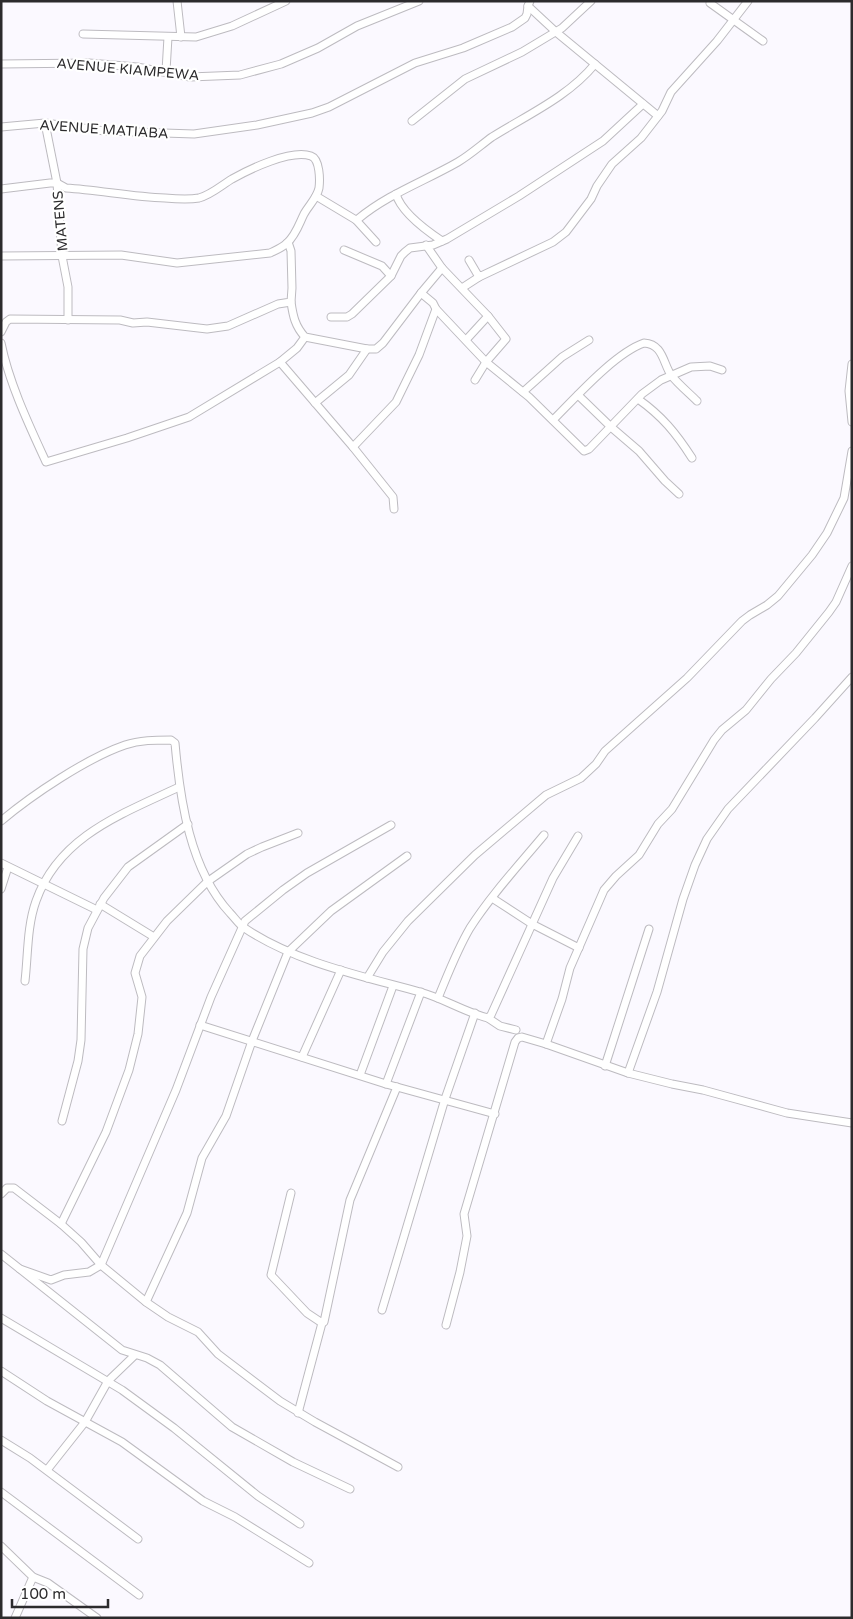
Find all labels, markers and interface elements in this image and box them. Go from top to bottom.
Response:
street label: AVENUE KIAMPEWA [56,55,200,84]
street label: AVENUE MATIABA [39,117,169,142]
street label: MATENS [49,190,72,252]
scale bar [12,1576,109,1608]
text: 100 m [20,1585,66,1603]

